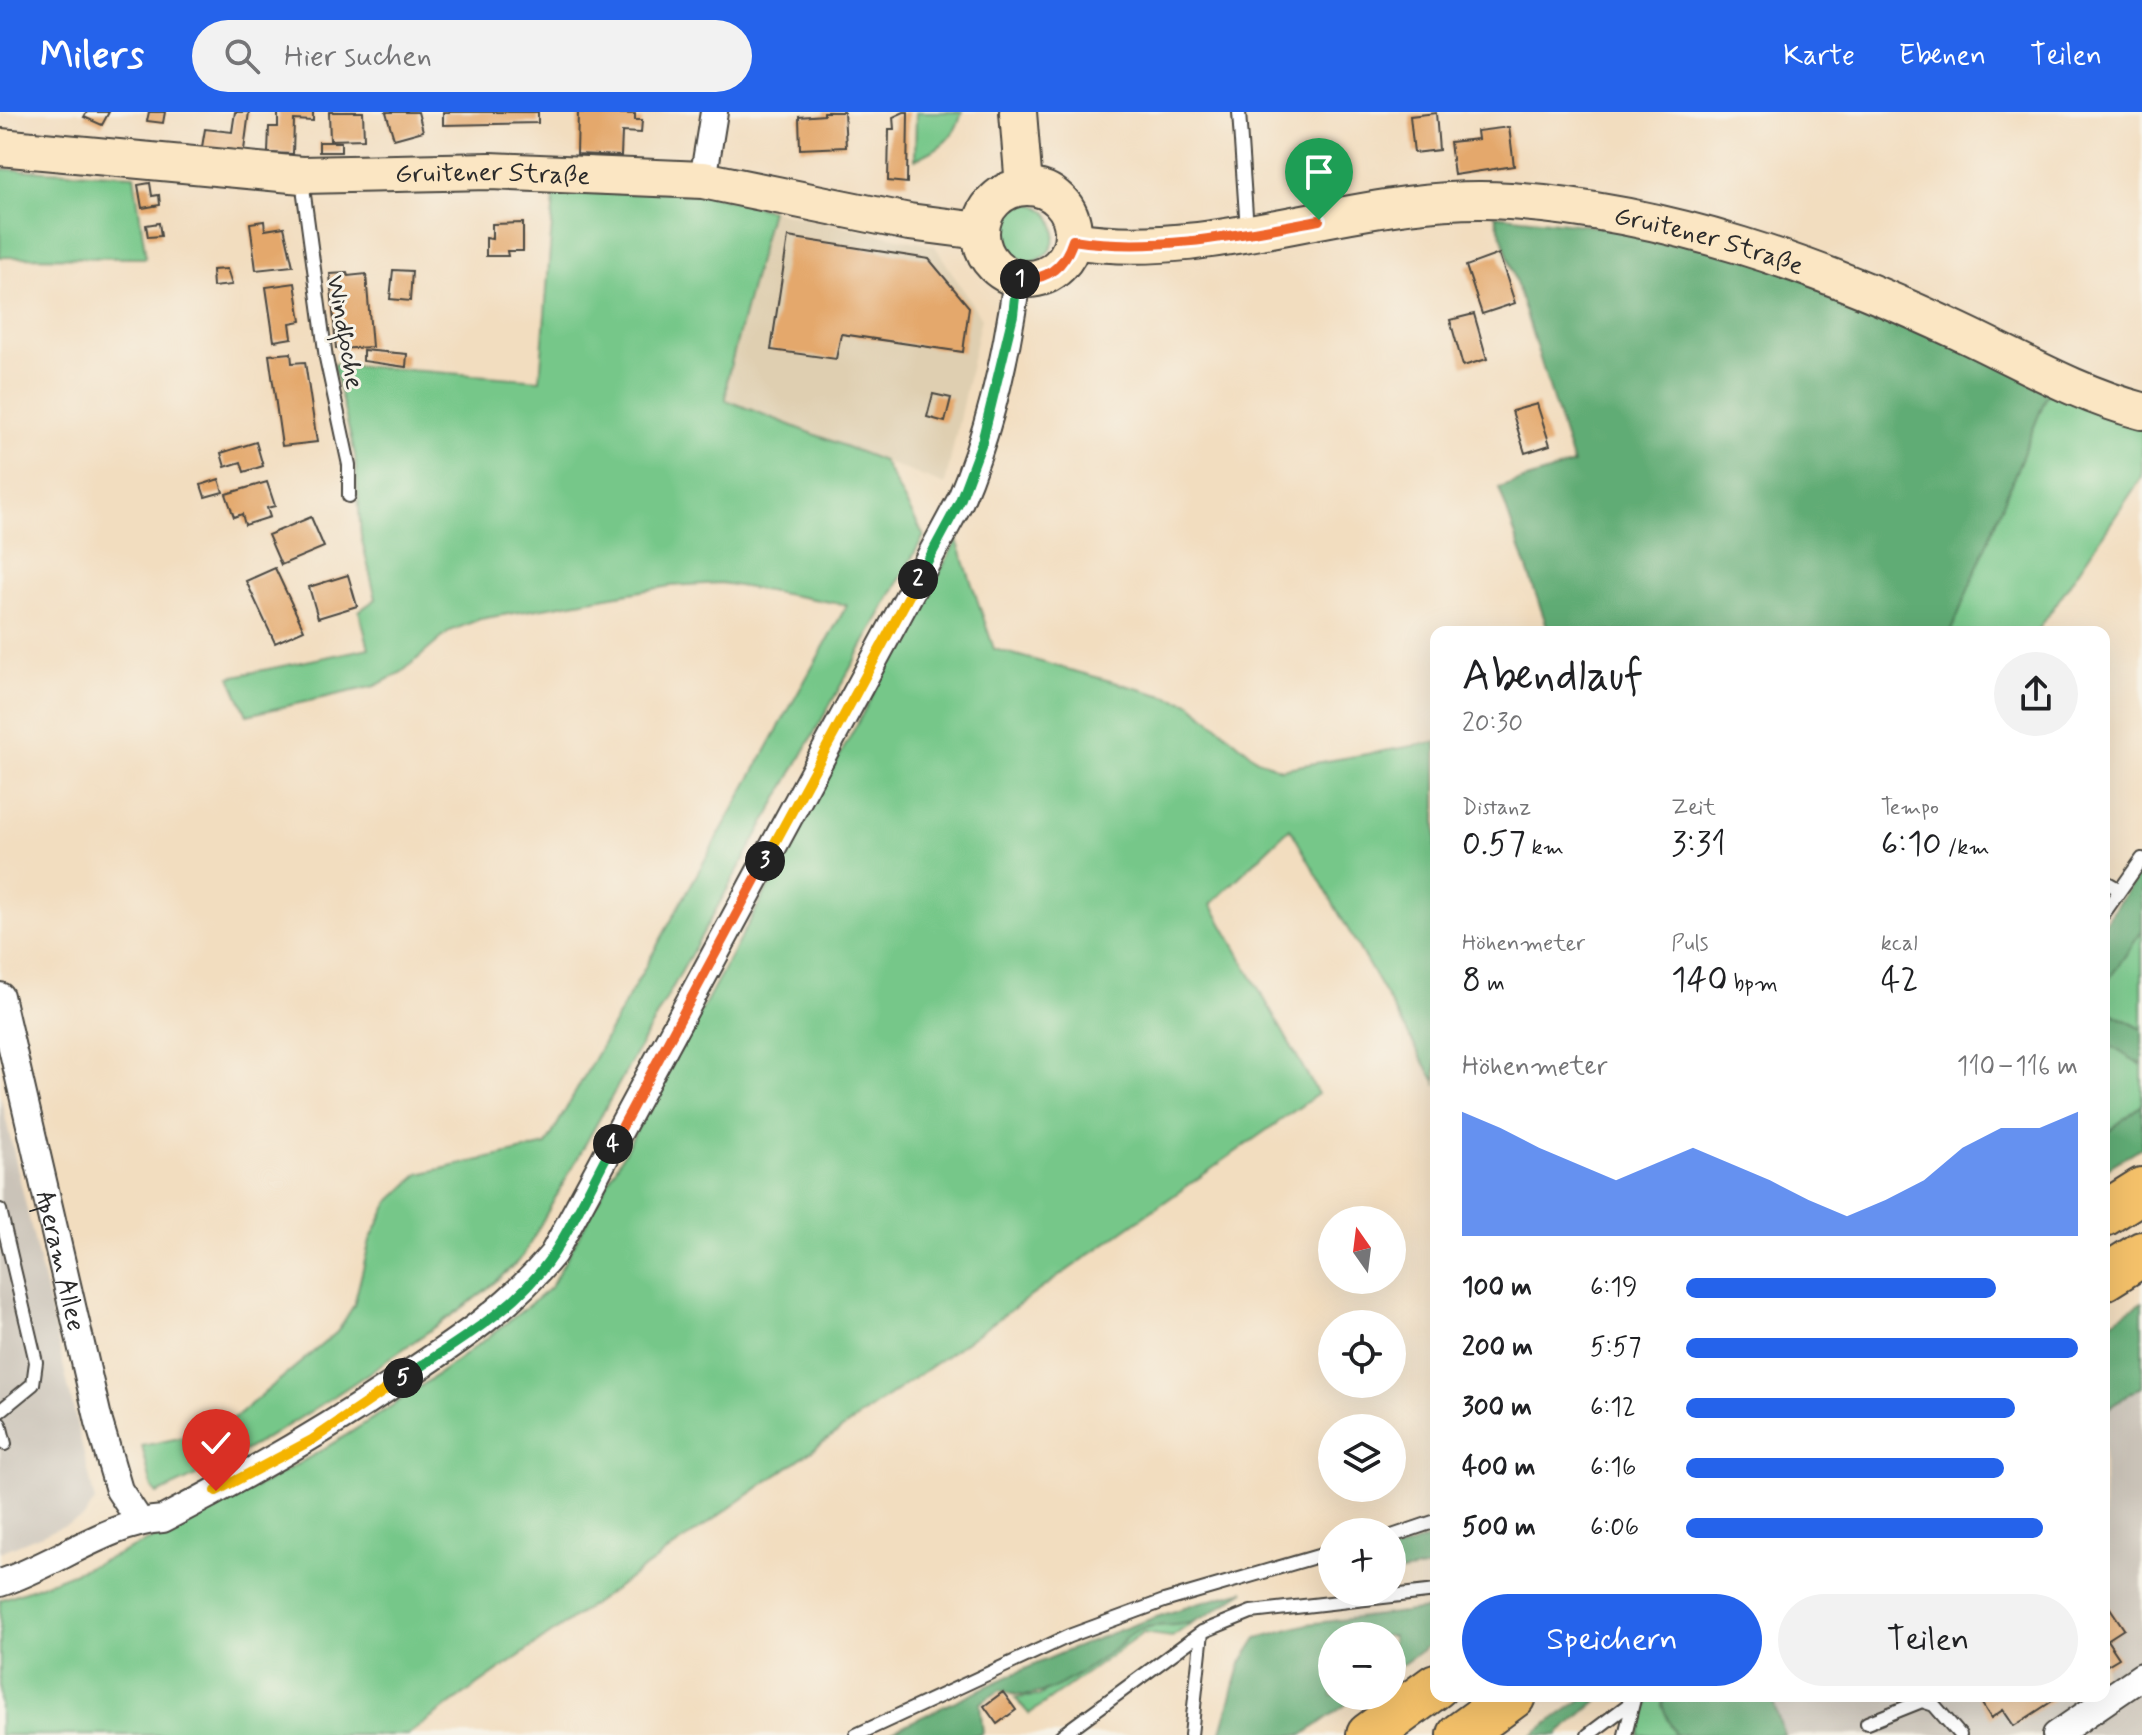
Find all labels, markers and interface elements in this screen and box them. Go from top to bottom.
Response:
search box [192,20,752,92]
text: Milers [40,32,144,81]
icon: search [220,34,264,78]
text: Hier suchen [284,37,432,76]
text: Karte [1783,38,1855,75]
text: Ebenen [1899,38,1986,75]
text: Teilen [2030,38,2102,75]
pin [1285,138,1353,220]
icon: arrive [1297,150,1341,194]
street label: Gruitener Straße [395,156,591,194]
street label: Gruitener Straße [1611,200,1808,284]
pin: 1 [1000,259,1040,299]
text: 1 [1015,265,1025,293]
street label: Windfoche [315,273,371,393]
pin: 2 [898,559,938,599]
text: 2 [913,565,923,593]
text: Abendlauf [1462,648,1643,706]
button: share [1994,652,2078,736]
text: 20:30 [1462,707,1523,741]
text: Distanz [1462,794,1531,822]
text: Zeit [1671,794,1716,822]
text: Tempo [1881,794,1939,822]
text: 0.57 [1462,822,1526,867]
text: 3:31 [1671,822,1726,867]
text: 6:10 [1881,822,1942,867]
text: km [1526,834,1564,862]
text: /km [1942,834,1989,862]
pin: 3 [745,841,785,881]
text: 3 [760,847,770,875]
text: Höhenmeter [1462,930,1585,958]
text: Puls [1671,930,1708,958]
text: kcal [1881,930,1918,958]
text: 8 [1462,958,1481,1003]
text: 140 [1671,958,1728,1003]
text: 42 [1881,958,1918,1003]
text: m [1481,970,1505,998]
text: bpm [1728,970,1778,998]
text: Höhenmeter [1462,1050,1608,1084]
text: 110–116 m [1957,1050,2078,1084]
pin: 4 [593,1124,633,1164]
text: 4 [607,1130,619,1158]
street label: Aperam Allee [24,1188,92,1335]
north arrow [1318,1206,1406,1294]
map controls [1318,1206,1406,1710]
text: 100 m [1462,1271,1532,1305]
text: 6:19 [1590,1271,1637,1305]
button: locate [1318,1310,1406,1398]
text: 200 m [1462,1331,1533,1365]
text: 5:57 [1590,1331,1641,1365]
pin: 5 [383,1358,423,1398]
text: 5 [396,1364,410,1392]
text: 300 m [1462,1391,1532,1425]
text: 6:12 [1590,1391,1636,1425]
pin [182,1409,250,1491]
button: layers [1318,1414,1406,1502]
icon: check [194,1421,238,1465]
text: 400 m [1462,1451,1535,1485]
text: 6:16 [1590,1451,1636,1485]
text: 500 m [1462,1511,1536,1545]
text: 6:06 [1590,1511,1639,1545]
button: + [1318,1518,1406,1606]
button: Speichern [1462,1594,1762,1686]
button: Teilen [1778,1594,2078,1686]
button: − [1318,1622,1406,1710]

